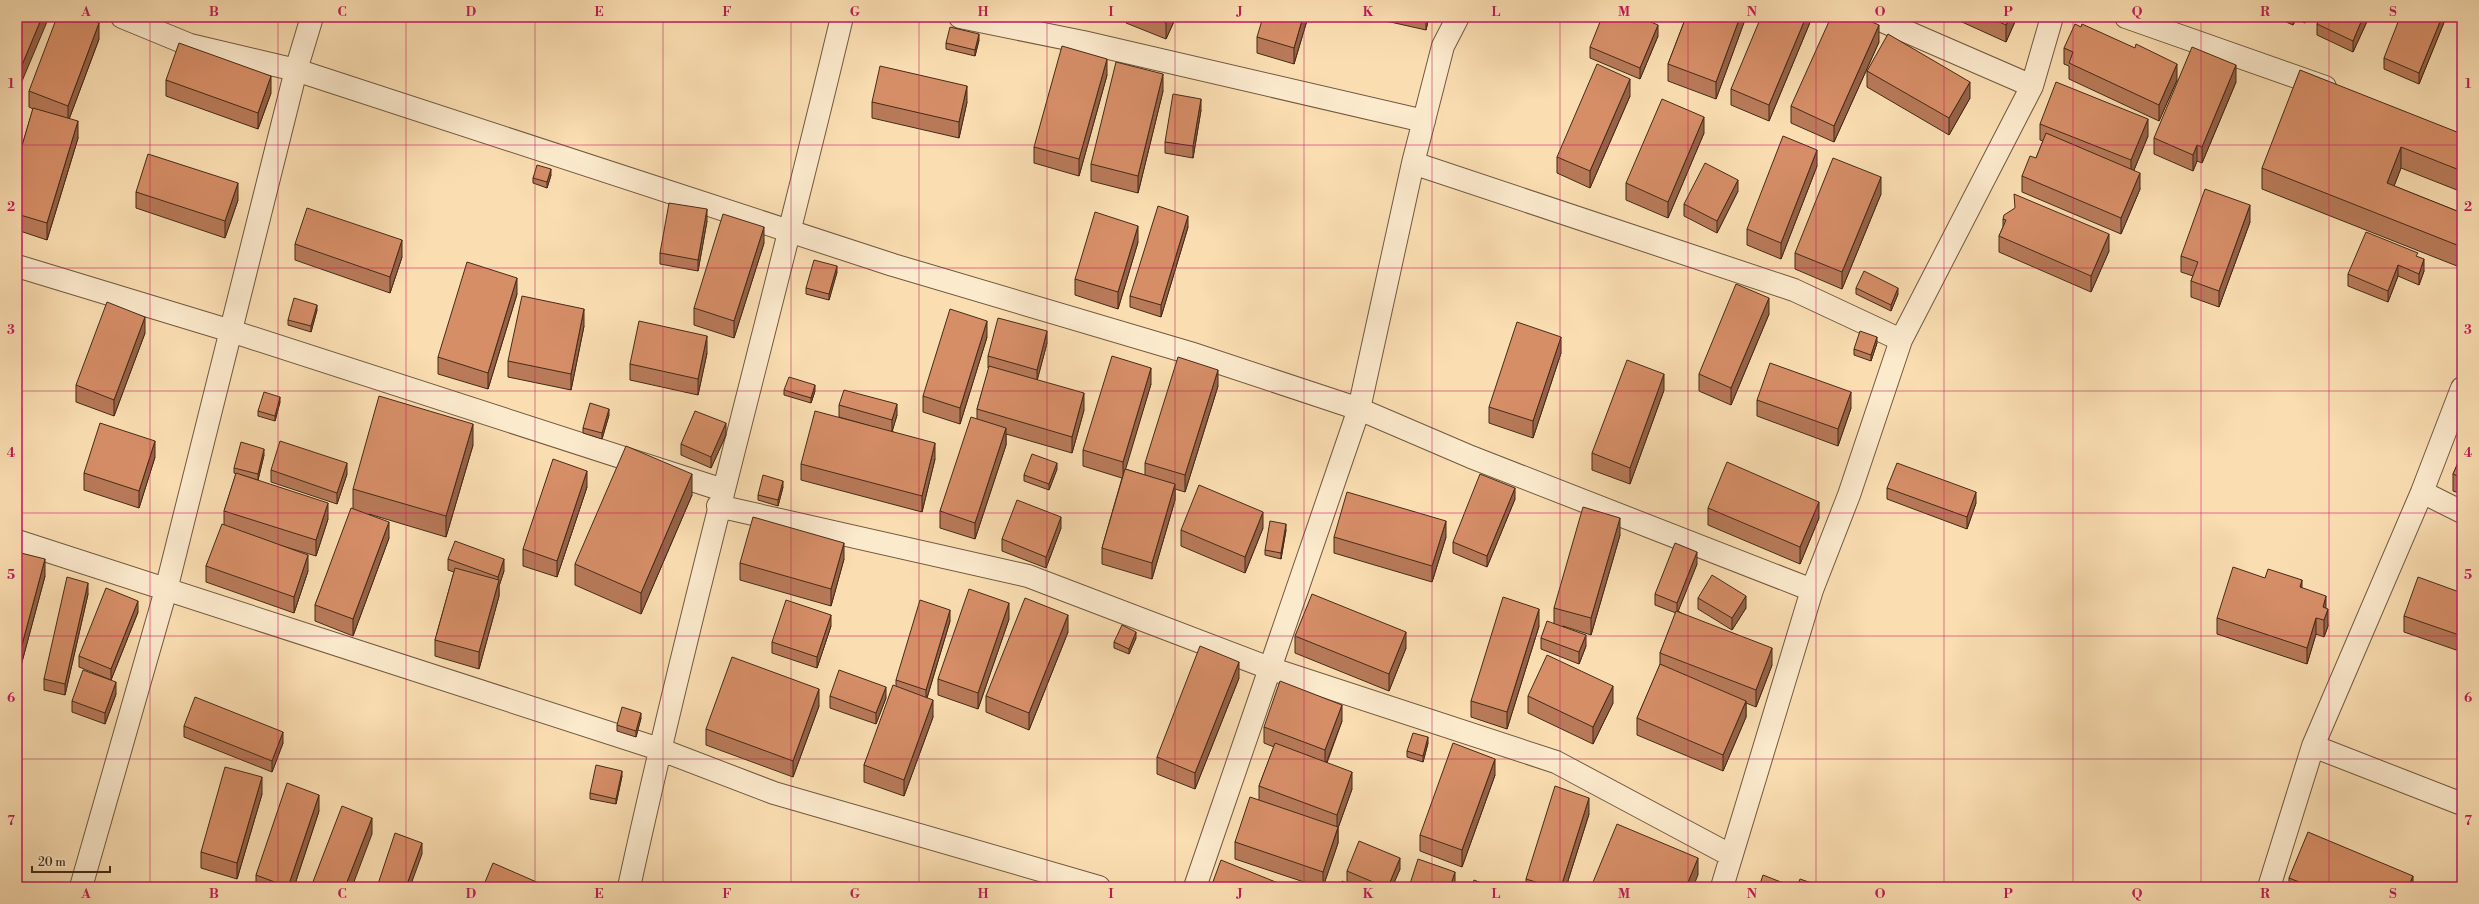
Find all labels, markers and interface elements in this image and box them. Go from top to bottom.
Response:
text: A [80,4,91,20]
text: B [209,4,219,20]
text: C [337,4,347,20]
text: D [466,4,476,20]
text: E [594,4,604,20]
text: F [722,4,732,20]
text: G [850,4,861,20]
text: H [978,4,989,20]
text: I [1108,4,1114,20]
text: J [1235,4,1243,20]
text: K [1363,4,1374,20]
text: L [1492,4,1501,20]
text: M [1618,4,1630,20]
text: N [1747,4,1758,20]
text: O [1875,4,1886,20]
text: P [2003,4,2013,20]
text: Q [2132,4,2143,20]
text: R [2260,4,2270,20]
text: S [2389,4,2397,20]
text: 1 [8,76,15,92]
text: 1 [2465,76,2472,92]
text: 2 [7,199,15,215]
text: 2 [2464,199,2472,215]
text: 3 [7,322,15,338]
text: 3 [2464,322,2472,338]
text: 4 [7,445,16,461]
text: 4 [2464,445,2473,461]
text: 5 [7,567,15,583]
text: 5 [2464,567,2472,583]
text: 6 [7,690,15,706]
text: 6 [2464,690,2472,706]
text: 7 [7,813,15,829]
text: 7 [2464,813,2472,829]
scale bar [32,848,110,874]
text: 20 m [38,855,66,870]
text: A [80,886,91,902]
text: B [209,886,219,902]
text: C [337,886,347,902]
text: D [466,886,476,902]
text: E [594,886,604,902]
text: F [722,886,732,902]
text: G [850,886,861,902]
text: H [978,886,989,902]
text: I [1108,886,1114,902]
text: J [1235,886,1243,902]
text: K [1363,886,1374,902]
text: L [1492,886,1501,902]
text: M [1618,886,1630,902]
text: N [1747,886,1758,902]
text: O [1875,886,1886,902]
text: P [2003,886,2013,902]
text: Q [2132,886,2143,902]
text: R [2260,886,2270,902]
text: S [2389,886,2397,902]

